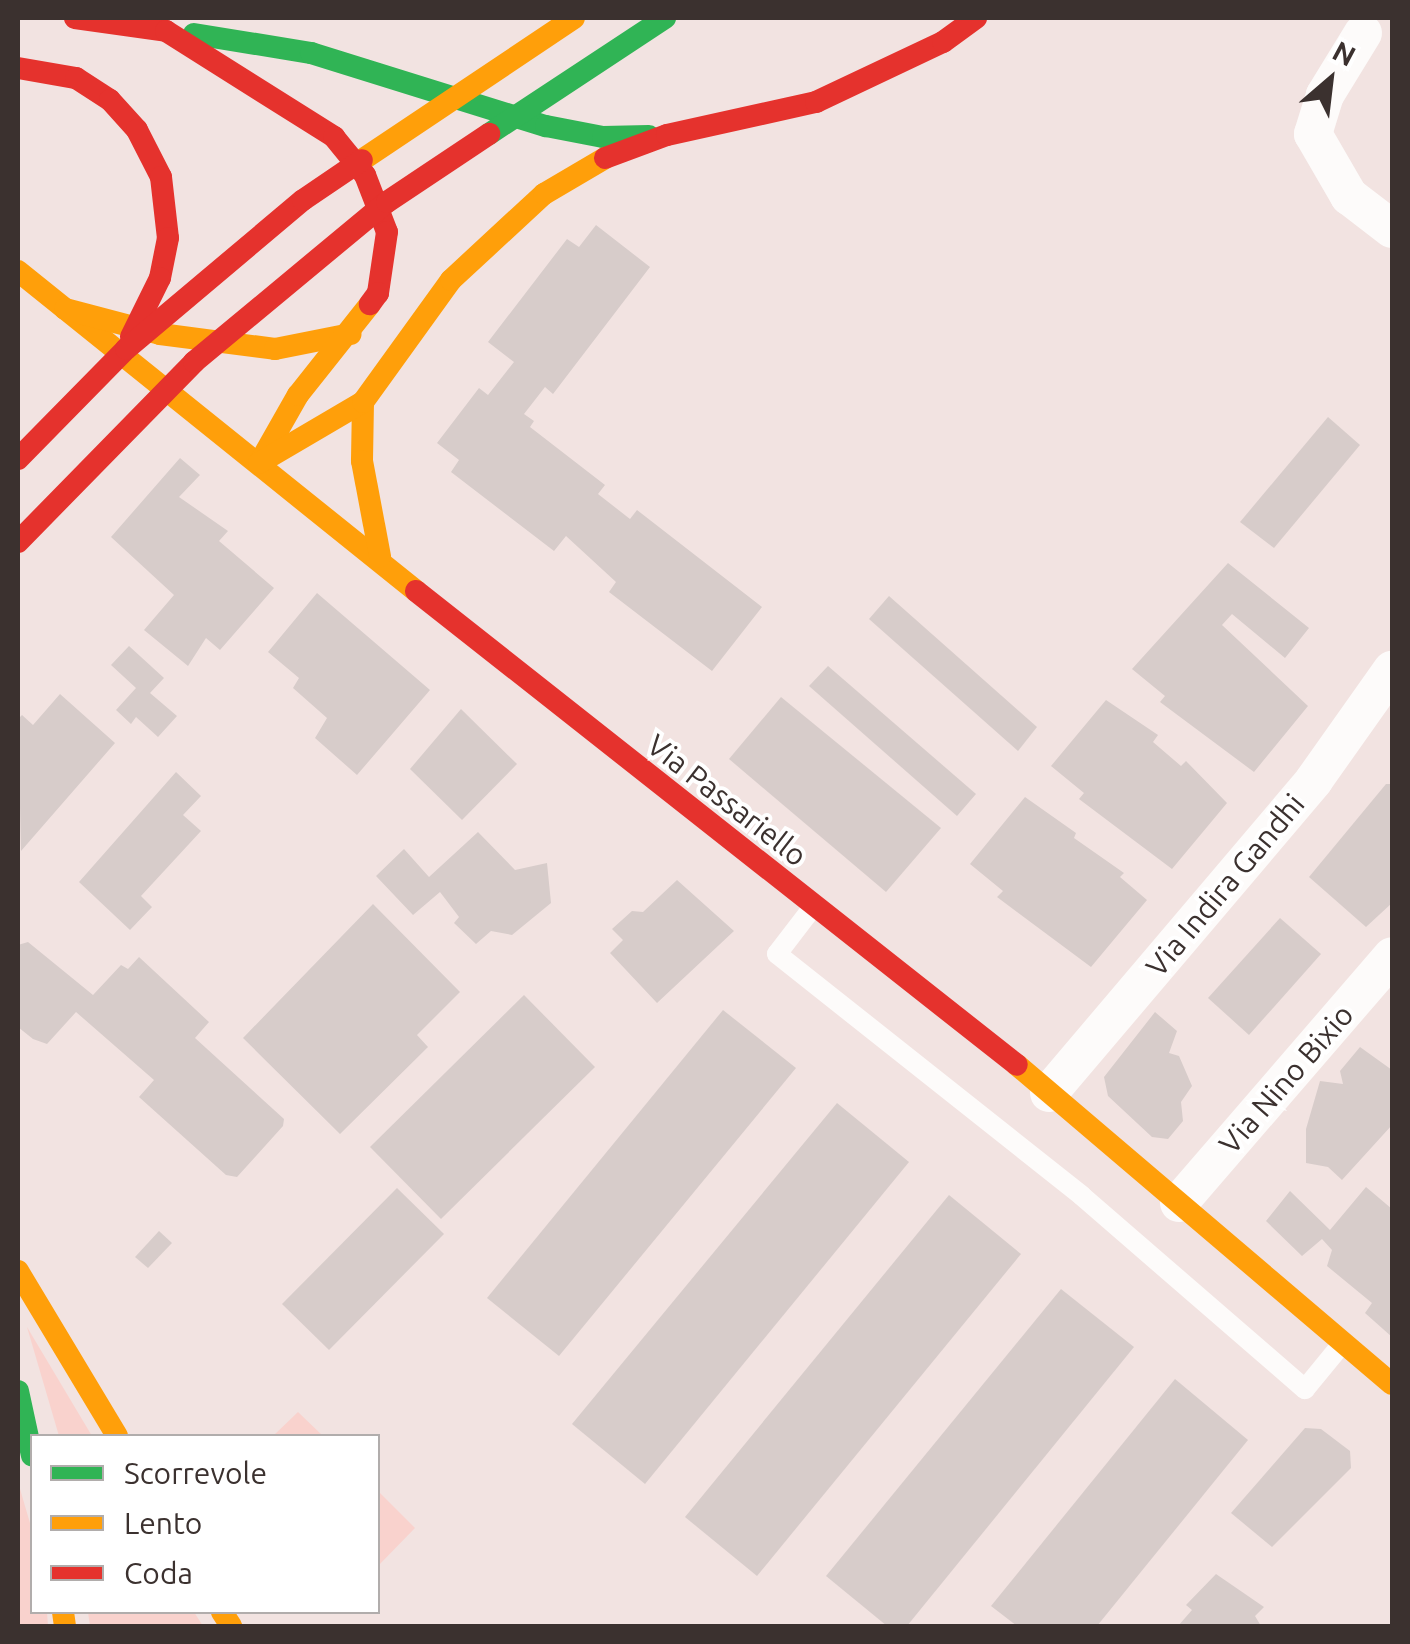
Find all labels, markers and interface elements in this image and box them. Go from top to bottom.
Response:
north arrow [1280,30,1380,130]
text: N [1328,34,1361,72]
street label: Via Passariello [640,727,814,873]
street label: Via Indira Gandhi [1138,786,1312,984]
street label: Via Nino Bixio [1211,997,1361,1161]
legend [30,1434,380,1614]
text: Scorrevole [124,1456,267,1490]
text: Lento [124,1506,202,1540]
text: Coda [124,1556,193,1590]

